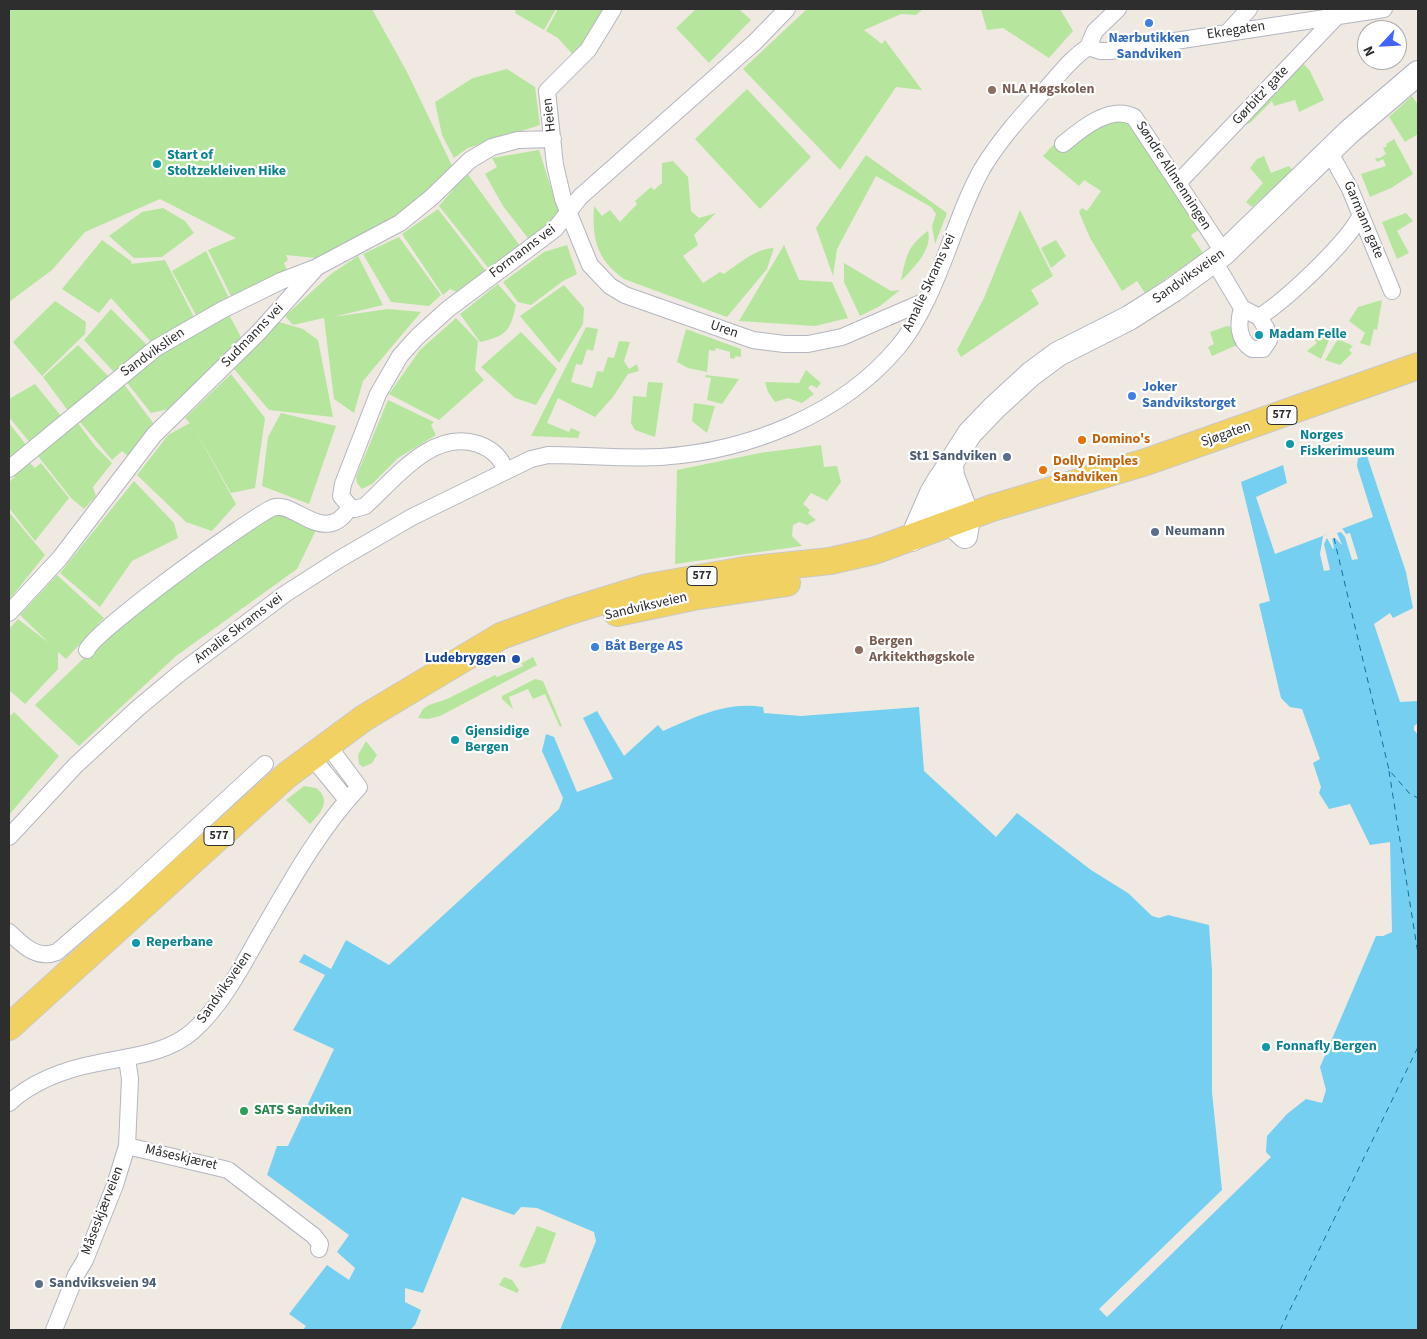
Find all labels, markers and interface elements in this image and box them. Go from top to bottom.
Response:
marker: Nærbutikken Sandviken [1143,17,1155,29]
street label: Ekregaten [1206,18,1266,44]
north arrow [1357,20,1407,70]
place label: Nærbutikken Sandviken [1108,31,1190,64]
text: N [1358,42,1380,59]
street label: Gørbitz' gate [1229,63,1293,129]
place label: NLA Høgskolen [1002,82,1094,98]
marker: NLA Høgskolen [986,84,998,96]
street label: Heien [540,97,560,133]
street label: Søndre Allmenningen [1132,119,1214,233]
place label: Start of Stoltzekleiven Hike [167,148,286,180]
marker: Start of Stoltzekleiven Hike [151,158,163,170]
street label: Garmann gate [1339,179,1387,261]
street label: Formanns vei [487,222,559,282]
street label: Amalie Skrams vei [900,231,960,335]
street label: Sandviksveien [1150,246,1228,308]
street label: Sudmanns vei [218,301,288,371]
street label: Uren [708,317,740,343]
street label: Sandvikslien [118,325,188,381]
place label: Madam Felle [1269,327,1347,343]
marker: Madam Felle [1253,329,1265,341]
place label: Joker Sandvikstorget [1142,380,1236,412]
marker: Joker Sandvikstorget [1126,390,1138,402]
road number: 577 [1267,406,1297,424]
street label: Sjøgaten [1199,419,1253,451]
place label: Norges Fiskerimuseum [1300,428,1395,461]
place label: Domino's [1092,432,1150,448]
marker: Domino's [1076,434,1088,446]
marker: Norges Fiskerimuseum [1284,438,1296,450]
place label: St1 Sandviken [909,449,997,465]
marker: St1 Sandviken [1001,451,1013,463]
place label: Dolly Dimples Sandviken [1053,454,1138,487]
marker: Dolly Dimples Sandviken [1037,464,1049,476]
place label: Neumann [1165,524,1225,540]
marker: Neumann [1149,526,1161,538]
road number: 577 [687,566,717,586]
street label: Sandviksveien [603,589,689,625]
street label: Amalie Skrams vei [192,590,286,668]
place label: Bergen Arkitekthøgskole [869,634,975,666]
place label: Båt Berge AS [605,639,683,655]
marker: Båt Berge AS [589,641,601,653]
marker: Bergen Arkitekthøgskole [853,644,865,656]
place label: Ludebryggen [425,651,506,667]
marker: Ludebryggen [510,653,522,665]
place label: Gjensidige Bergen [465,724,530,756]
marker: Gjensidige Bergen [449,734,461,746]
road number: 577 [204,826,234,846]
place label: Reperbane [146,935,213,951]
marker: Reperbane [130,937,142,949]
street label: Sandviksveien [194,949,256,1027]
place label: Fonnafly Bergen [1276,1039,1377,1055]
marker: Fonnafly Bergen [1260,1041,1272,1053]
place label: SATS Sandviken [254,1103,352,1119]
marker: SATS Sandviken [238,1105,250,1117]
street label: Måseskjæret [143,1142,219,1174]
street label: Måseskjærveien [78,1164,128,1258]
place label: Sandviksveien 94 [49,1276,156,1292]
marker: Sandviksveien 94 [33,1278,45,1290]

